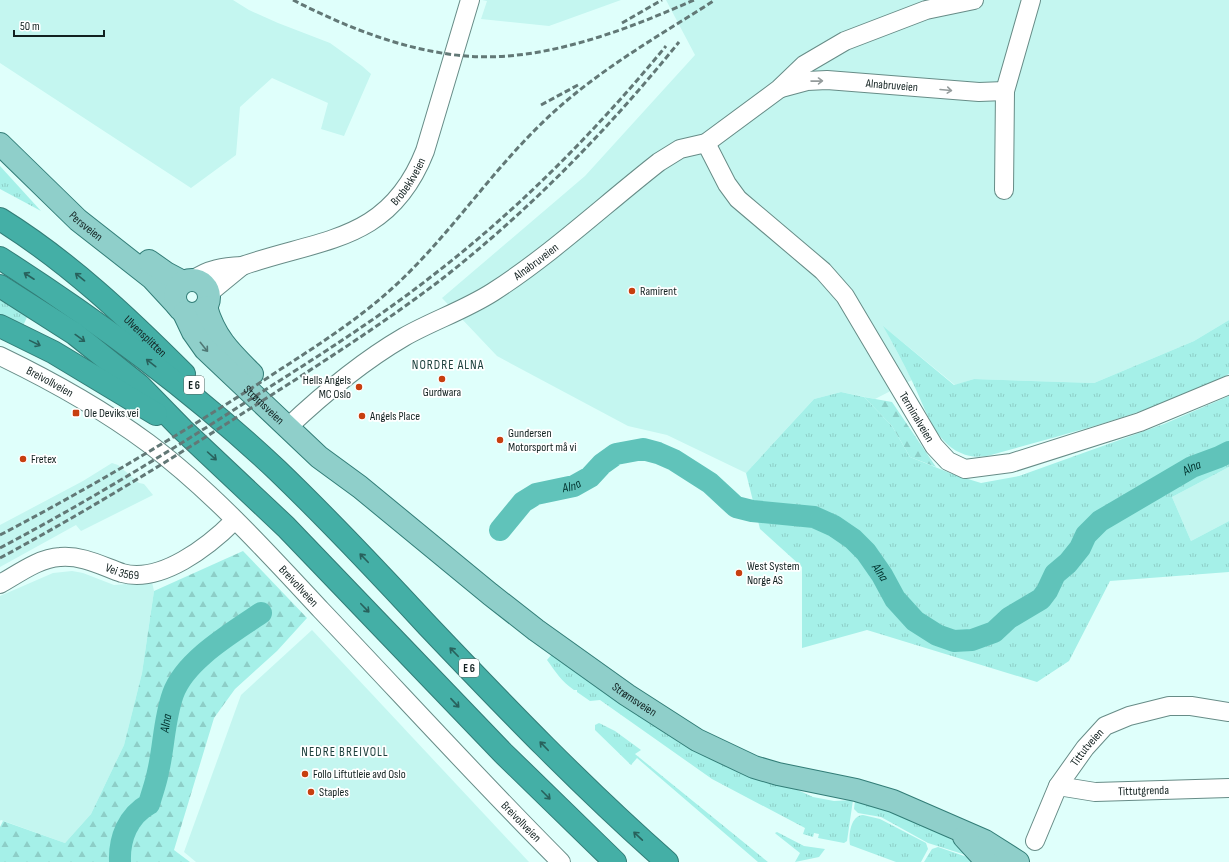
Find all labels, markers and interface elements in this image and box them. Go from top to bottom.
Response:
scale bar [14,12,104,38]
text: 50 m [20,19,40,34]
street label: Alnabruveien [864,76,919,95]
one-way arrow [810,77,823,84]
one-way arrow [939,86,952,93]
street label: Brobekkveien [387,155,429,209]
street label: Persveien [66,208,106,244]
street label: Alnabruveien [510,240,561,284]
one-way arrow [23,272,35,280]
one-way arrow [74,272,85,281]
place label: Ramirent [640,284,677,299]
marker: Ramirent [627,286,637,296]
street label: Ulvensplitten [121,312,170,360]
one-way arrow [74,333,85,342]
one-way arrow [29,339,41,347]
one-way arrow [199,341,208,352]
district label: NORDRE ALNA [412,357,484,373]
one-way arrow [145,359,156,367]
street label: Breivollveien [24,363,76,400]
place label: Hells Angels MC Oslo [303,373,351,402]
marker: Gurdwara [437,374,447,384]
road number: E 6 [184,376,204,394]
street label: Strømsveien [240,382,287,428]
marker: Hells Angels MC Oslo [354,382,364,392]
place label: Gurdwara [423,385,462,400]
street label: Terminalveien [896,389,937,445]
place label: Ole Deviks vei [84,406,139,421]
marker: Ole Deviks vei [71,408,81,418]
place label: Angels Place [369,409,420,424]
marker: Angels Place [357,411,367,421]
place label: Gundersen Motorsport må vi [508,426,576,455]
marker: Gundersen Motorsport må vi [495,435,505,445]
one-way arrow [207,451,217,461]
place label: Fretex [31,452,57,467]
marker: Fretex [18,454,28,464]
water label: Alna [1179,456,1204,479]
water label: Alna [560,475,585,496]
one-way arrow [359,553,369,563]
place label: West System Norge AS [747,559,800,588]
water label: Alna [868,559,892,585]
street label: Vei 3569 [103,560,139,582]
street label: Breivollveien [276,562,322,610]
marker: West System Norge AS [734,568,744,578]
one-way arrow [360,603,370,613]
one-way arrow [449,647,459,657]
road number: E 6 [459,659,479,677]
street label: Strømsveien [609,679,660,720]
one-way arrow [450,698,460,708]
water label: Alna [156,712,176,735]
street label: Tittutveien [1067,725,1107,769]
one-way arrow [539,741,549,751]
district label: NEDRE BREIVOLL [301,744,389,760]
place label: Follo Liftutleie avd Oslo [313,767,406,782]
marker: Follo Liftutleie avd Oslo [300,769,310,779]
street label: Tittutgrenda [1118,782,1169,799]
place label: Staples [319,785,349,800]
marker: Staples [306,787,316,797]
one-way arrow [541,791,551,800]
street label: Breivollveien [498,798,544,845]
one-way arrow [633,832,643,841]

